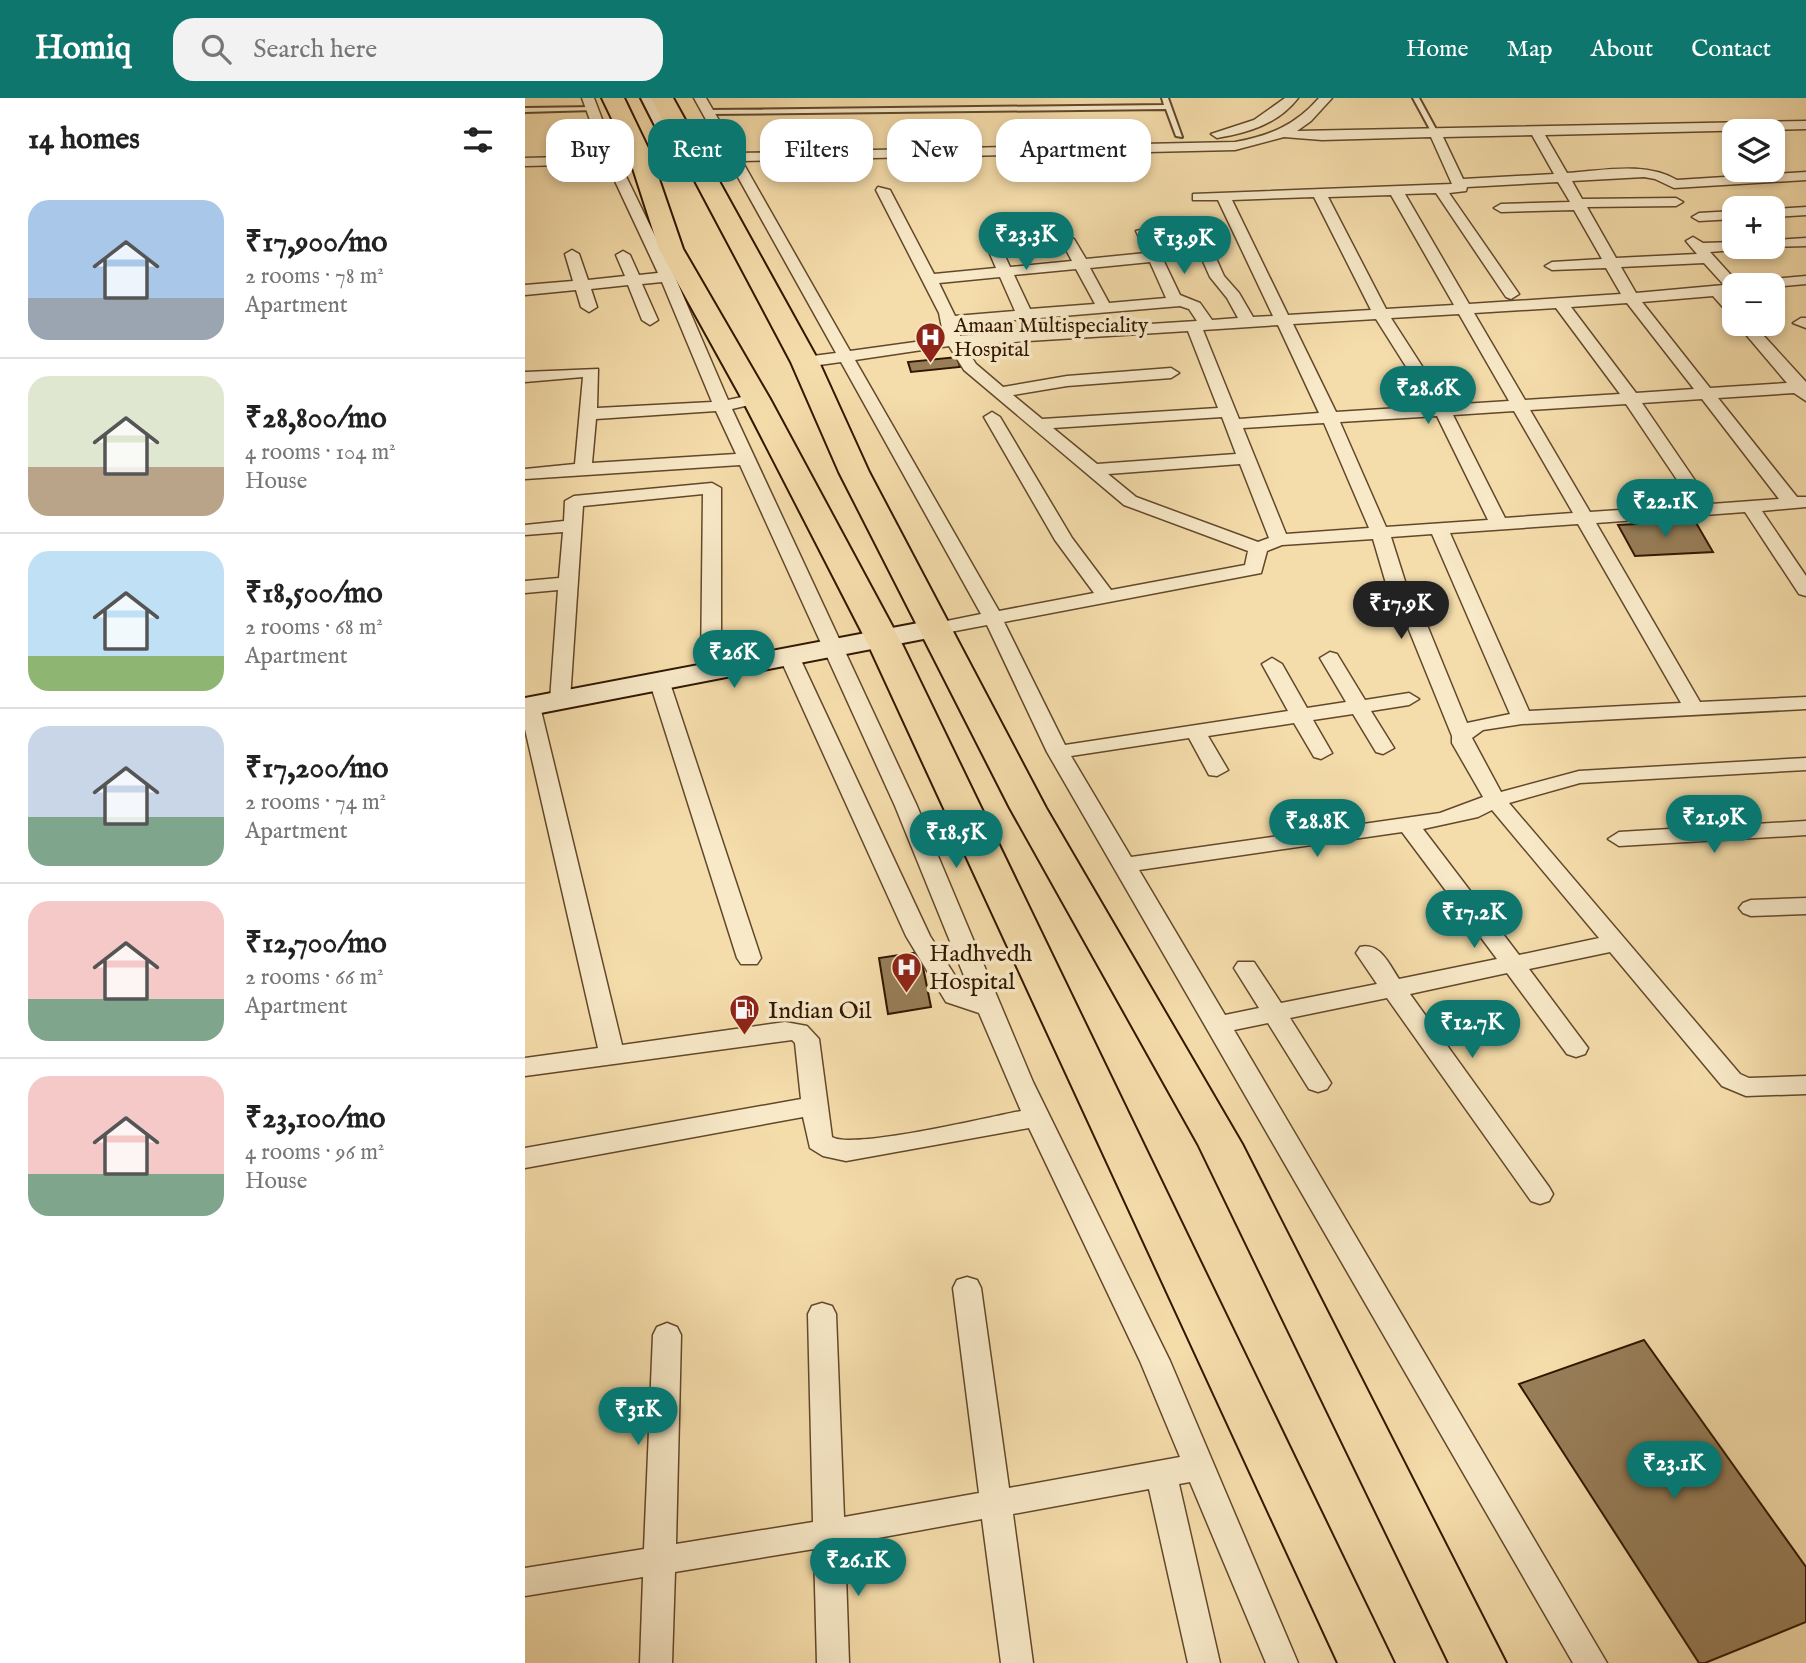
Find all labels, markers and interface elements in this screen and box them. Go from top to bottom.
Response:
search box [173,18,663,81]
text: Homiq [35,28,131,70]
icon: search [197,30,235,68]
text: Search here [253,33,377,66]
text: Home [1406,34,1469,65]
text: Map [1507,34,1553,65]
text: About [1591,34,1653,65]
text: Contact [1691,34,1771,65]
chip: Buy [546,119,634,182]
chip: Rent [648,119,746,182]
chip: Filters [760,119,873,182]
chip: New [887,119,982,182]
chip: Apartment [996,119,1151,182]
map controls [1722,119,1785,336]
button: layers [1722,119,1785,182]
text: 14 homes [28,121,140,159]
icon: filters [459,121,497,159]
button: + [1722,196,1785,259]
pin: ₹23.3K [969,212,1083,272]
pin: ₹13.9K [1127,216,1241,276]
text: ₹23.3K [995,220,1057,249]
text: ₹17,900/mo [245,224,387,262]
text: ₹13.9K [1153,224,1215,253]
icon: home [84,228,168,312]
text: 2 rooms · 78 m² [245,262,384,291]
button: − [1722,273,1785,336]
text: Apartment [245,291,348,320]
place label: Amaan Multispeciality Hospital [953,313,1149,364]
hospital icon: Amaan Multispeciality Hospital [914,320,948,364]
pin: ₹28.6K [1371,366,1485,426]
text: ₹28.6K [1396,374,1460,403]
text: ₹28,800/mo [245,400,387,438]
icon: home [84,404,168,488]
text: 4 rooms · 104 m² [245,438,396,467]
text: House [245,467,307,496]
pin: ₹22.1K [1608,480,1722,539]
text: ₹22.1K [1633,487,1697,516]
text: ₹18,500/mo [245,575,383,613]
icon: home [84,579,168,663]
pin: ₹17.9K [1344,582,1458,641]
text: ₹17.9K [1369,589,1433,618]
text: 2 rooms · 68 m² [245,613,383,642]
pin: ₹26K [693,630,775,690]
text: ₹26K [709,638,759,667]
text: Apartment [245,642,348,671]
text: ₹17,200/mo [245,750,388,788]
icon: home [84,754,168,838]
text: 2 rooms · 74 m² [245,788,386,817]
pin: ₹21.9K [1657,796,1771,855]
pin: ₹28.8K [1260,800,1374,859]
text: ₹21.9K [1682,803,1746,832]
text: ₹28.8K [1285,807,1349,836]
pin: ₹18.5K [899,810,1013,870]
text: Apartment [245,817,348,846]
text: ₹18.5K [926,818,986,847]
pin: ₹17.2K [1417,890,1531,950]
text: ₹17.2K [1442,898,1506,927]
text: ₹12,700/mo [245,925,387,963]
icon: home [84,929,168,1013]
place label: Hadhvedh Hospital [929,939,1033,998]
hospital icon: Hadhvedh Hospital [889,950,923,994]
text: 2 rooms · 66 m² [245,963,384,992]
text: Apartment [245,992,348,1021]
fuel station icon: Indian Oil [728,993,762,1037]
place label: Indian Oil [768,996,872,1027]
pin: ₹12.7K [1415,1000,1529,1060]
text: ₹12.7K [1440,1008,1504,1037]
text: ₹23,100/mo [245,1100,385,1138]
icon: home [84,1104,168,1188]
text: 4 rooms · 96 m² [245,1138,384,1167]
text: House [245,1167,307,1196]
pin: ₹31K [597,1388,679,1447]
text: ₹31K [615,1395,661,1424]
pin: ₹23.1K [1617,1442,1731,1501]
text: ₹23.1K [1643,1449,1705,1478]
pin: ₹26.1K [801,1538,915,1598]
text: ₹26.1K [826,1546,890,1575]

